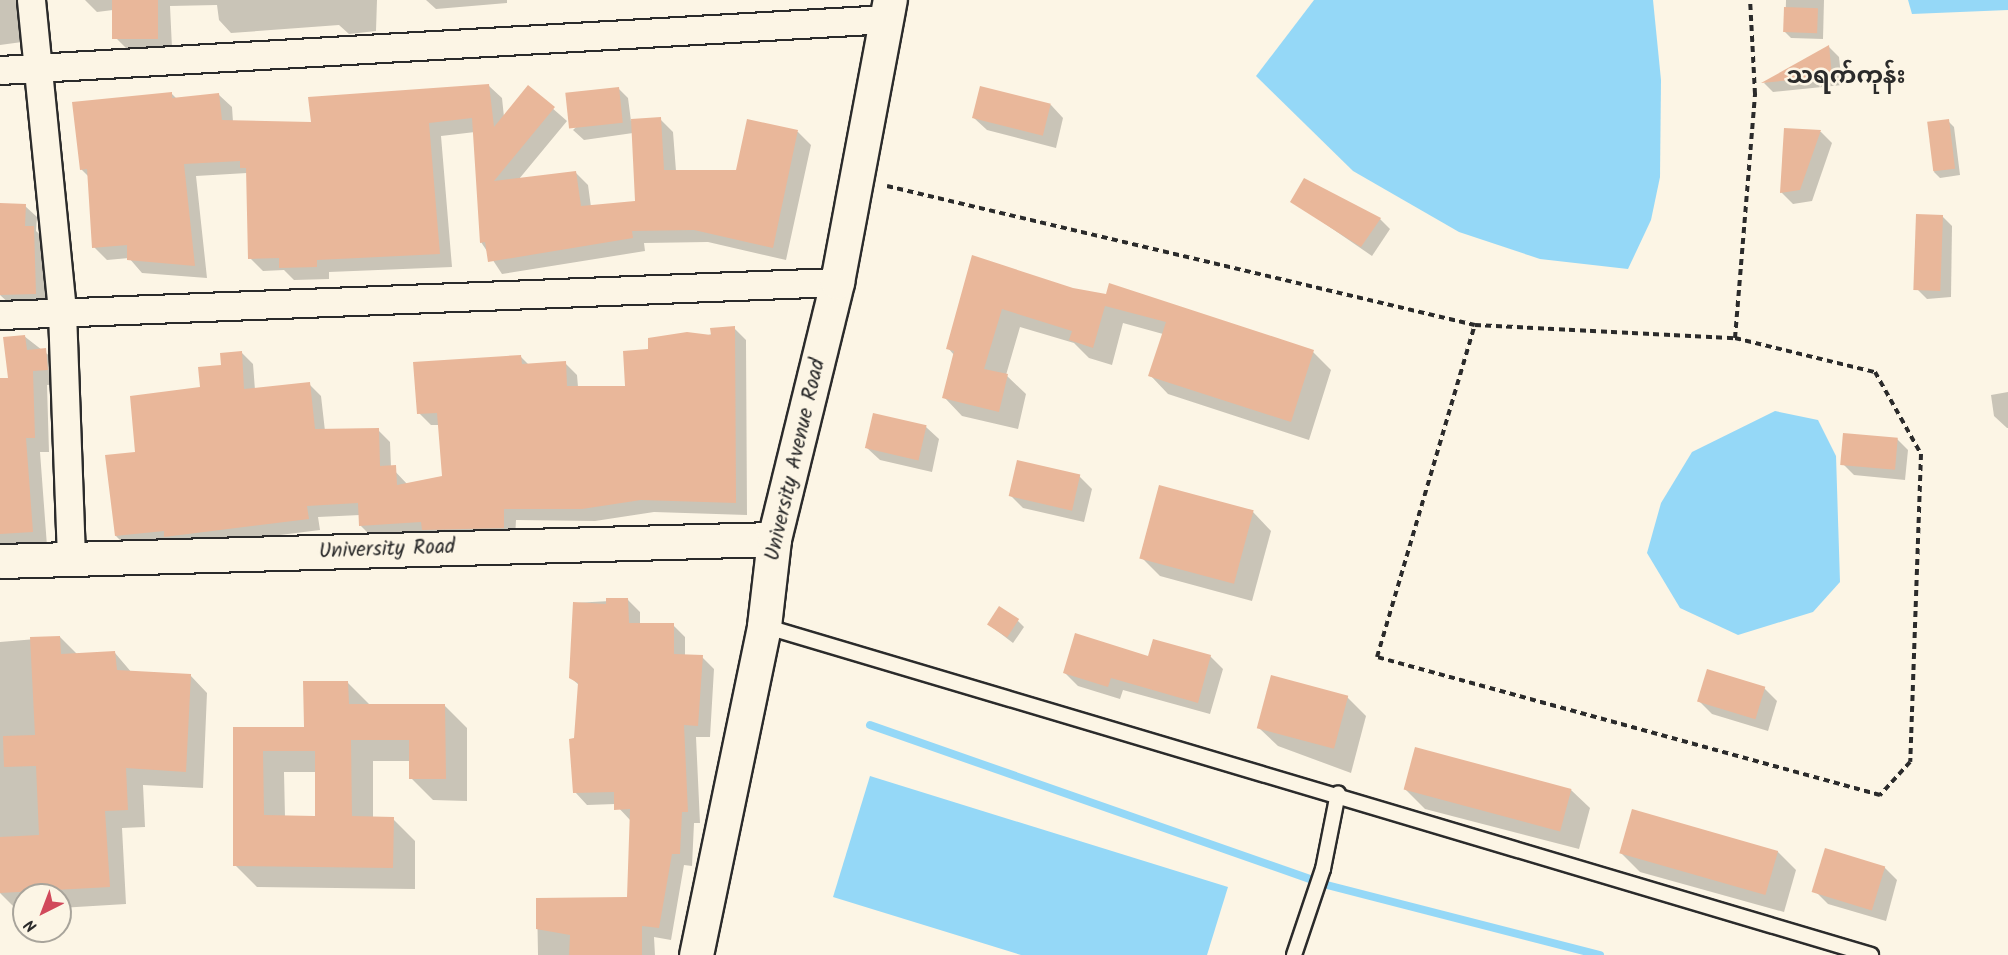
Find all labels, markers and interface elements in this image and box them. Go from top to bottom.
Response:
district label: သရက်ကုန်း [1786,63,1906,91]
street label: University Avenue Road [760,356,832,564]
street label: University Road [318,535,456,565]
north arrow [12,883,72,943]
text: N [19,913,43,938]

